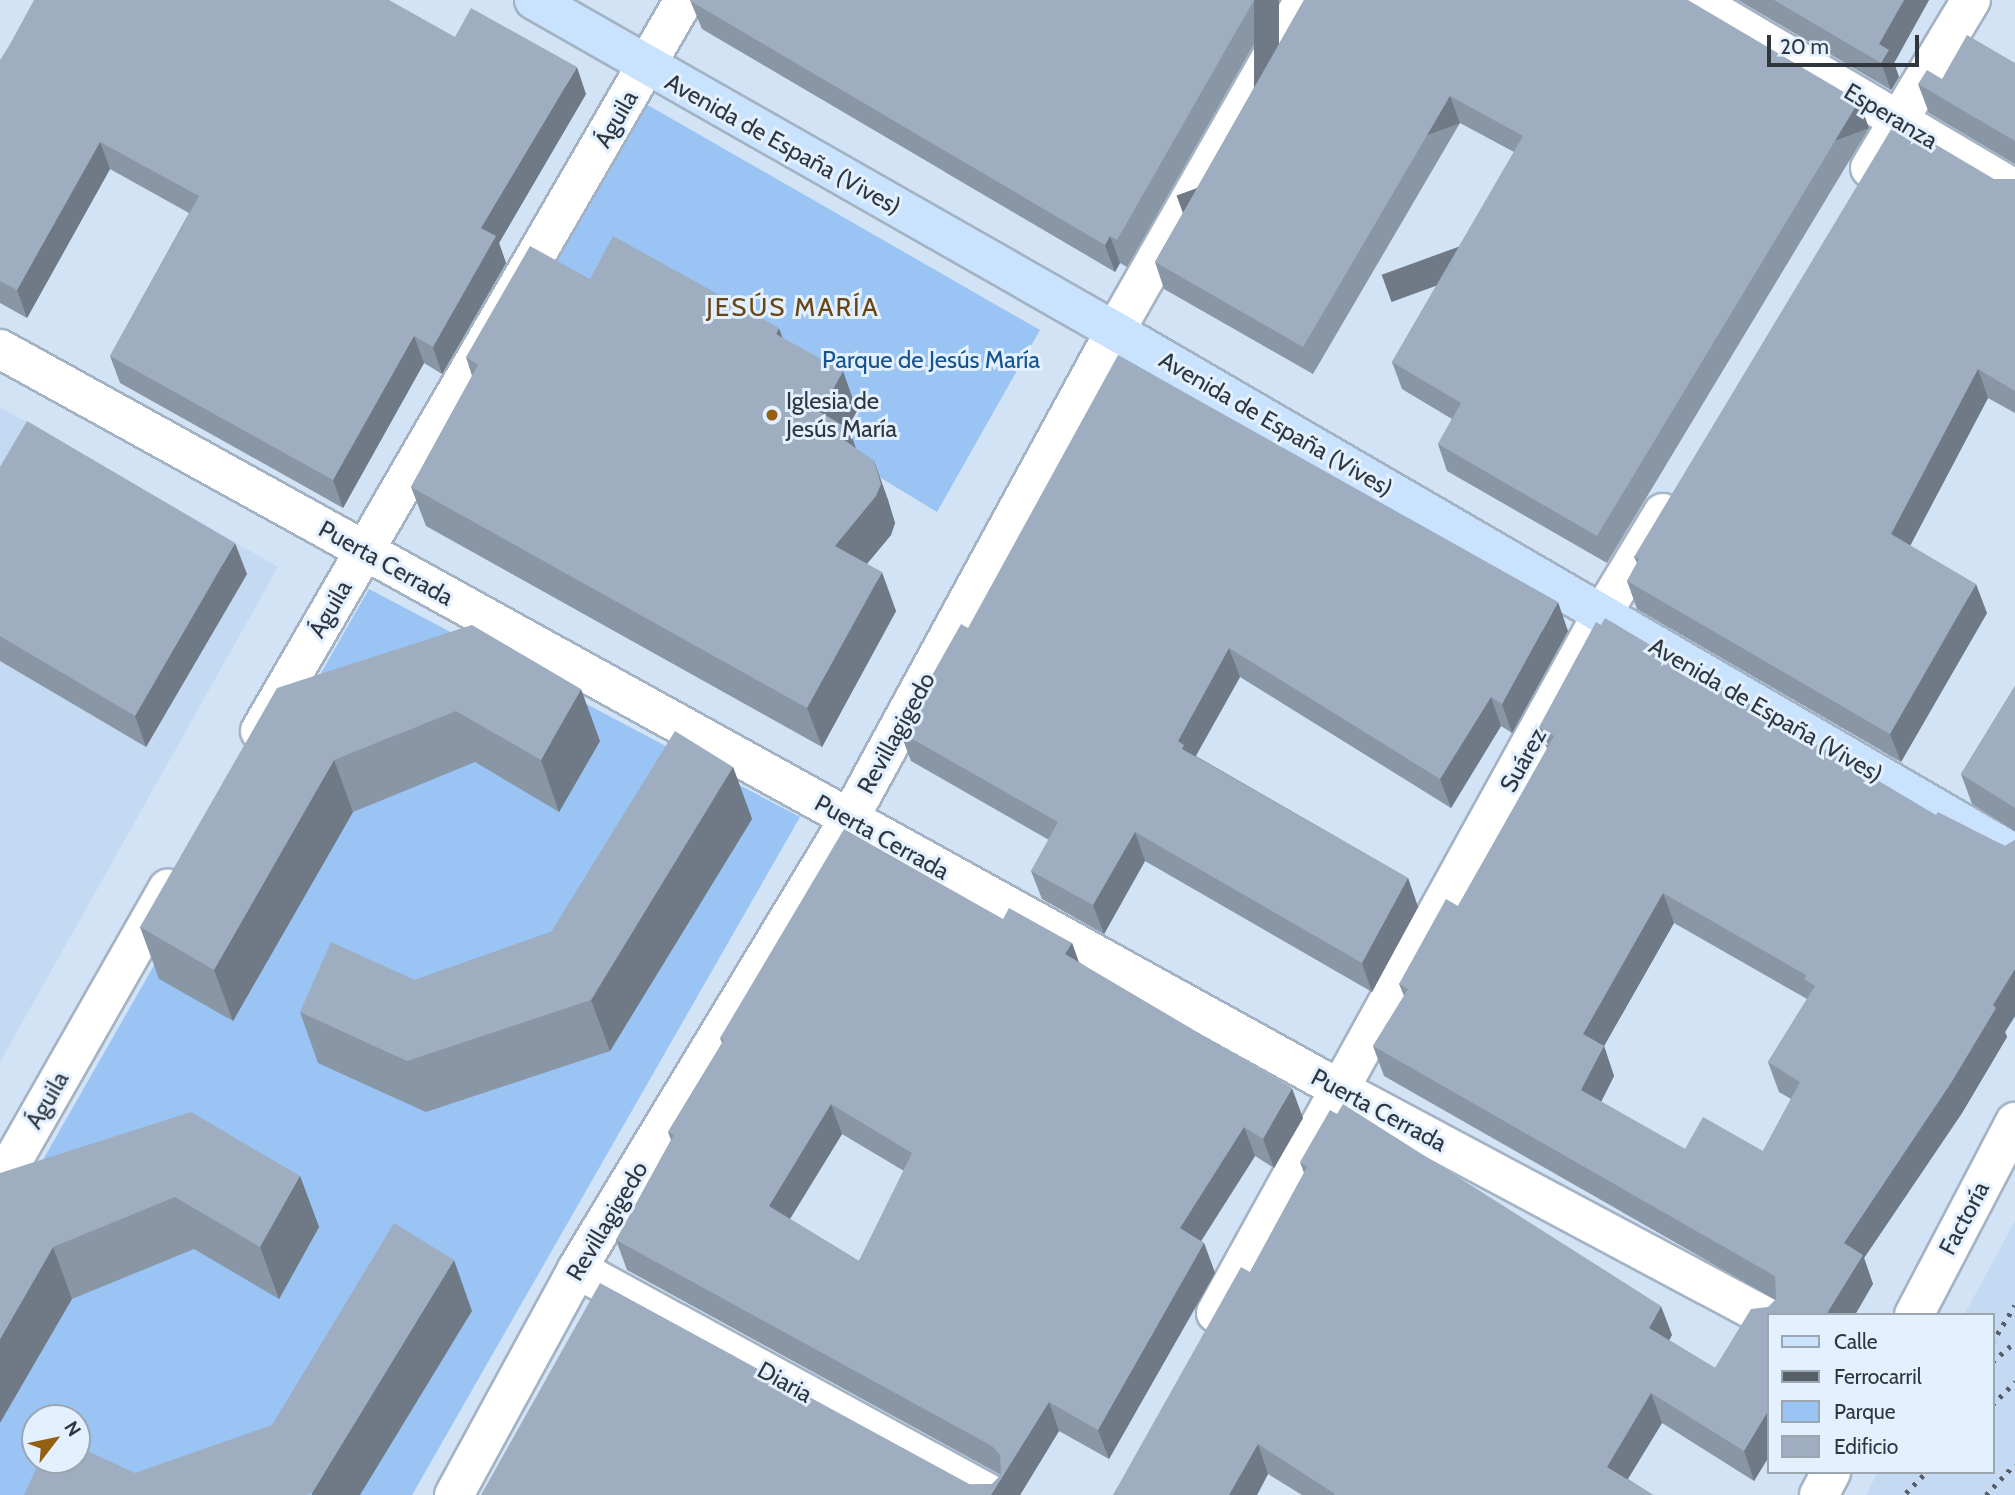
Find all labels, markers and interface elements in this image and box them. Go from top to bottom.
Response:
scale bar [1770,21,1922,65]
text: 20 m [1780,34,1829,59]
street label: Avenida de España (Vives) [660,67,906,221]
street label: Esperanza [1839,77,1943,155]
street label: Águila [588,85,644,153]
district label: JESÚS MARÍA [708,292,878,324]
street label: Avenida de España (Vives) [1154,345,1398,503]
park label: Parque de Jesús María [822,346,1040,374]
place label: Iglesia de Jesús María [786,387,897,443]
marker: Iglesia de Jesús María [764,407,780,423]
street label: Puerta Cerrada [314,514,458,612]
street label: Águila [302,575,358,643]
street label: Avenida de España (Vives) [1644,631,1888,789]
street label: Revillagigedo [851,667,941,799]
street label: Suárez [1494,723,1552,797]
street label: Puerta Cerrada [810,788,954,886]
street label: Puerta Cerrada [1306,1062,1452,1158]
street label: Águila [19,1066,75,1134]
street label: Revillagigedo [560,1156,654,1286]
street label: Factoría [1933,1176,1995,1260]
legend [1766,1313,1994,1474]
text: Calle [1834,1329,1878,1354]
street label: Diaria [753,1355,817,1409]
text: Ferrocarril [1834,1364,1922,1389]
text: Parque [1834,1399,1896,1424]
north arrow [21,1404,91,1474]
text: N [59,1417,86,1440]
text: Edificio [1834,1434,1898,1459]

